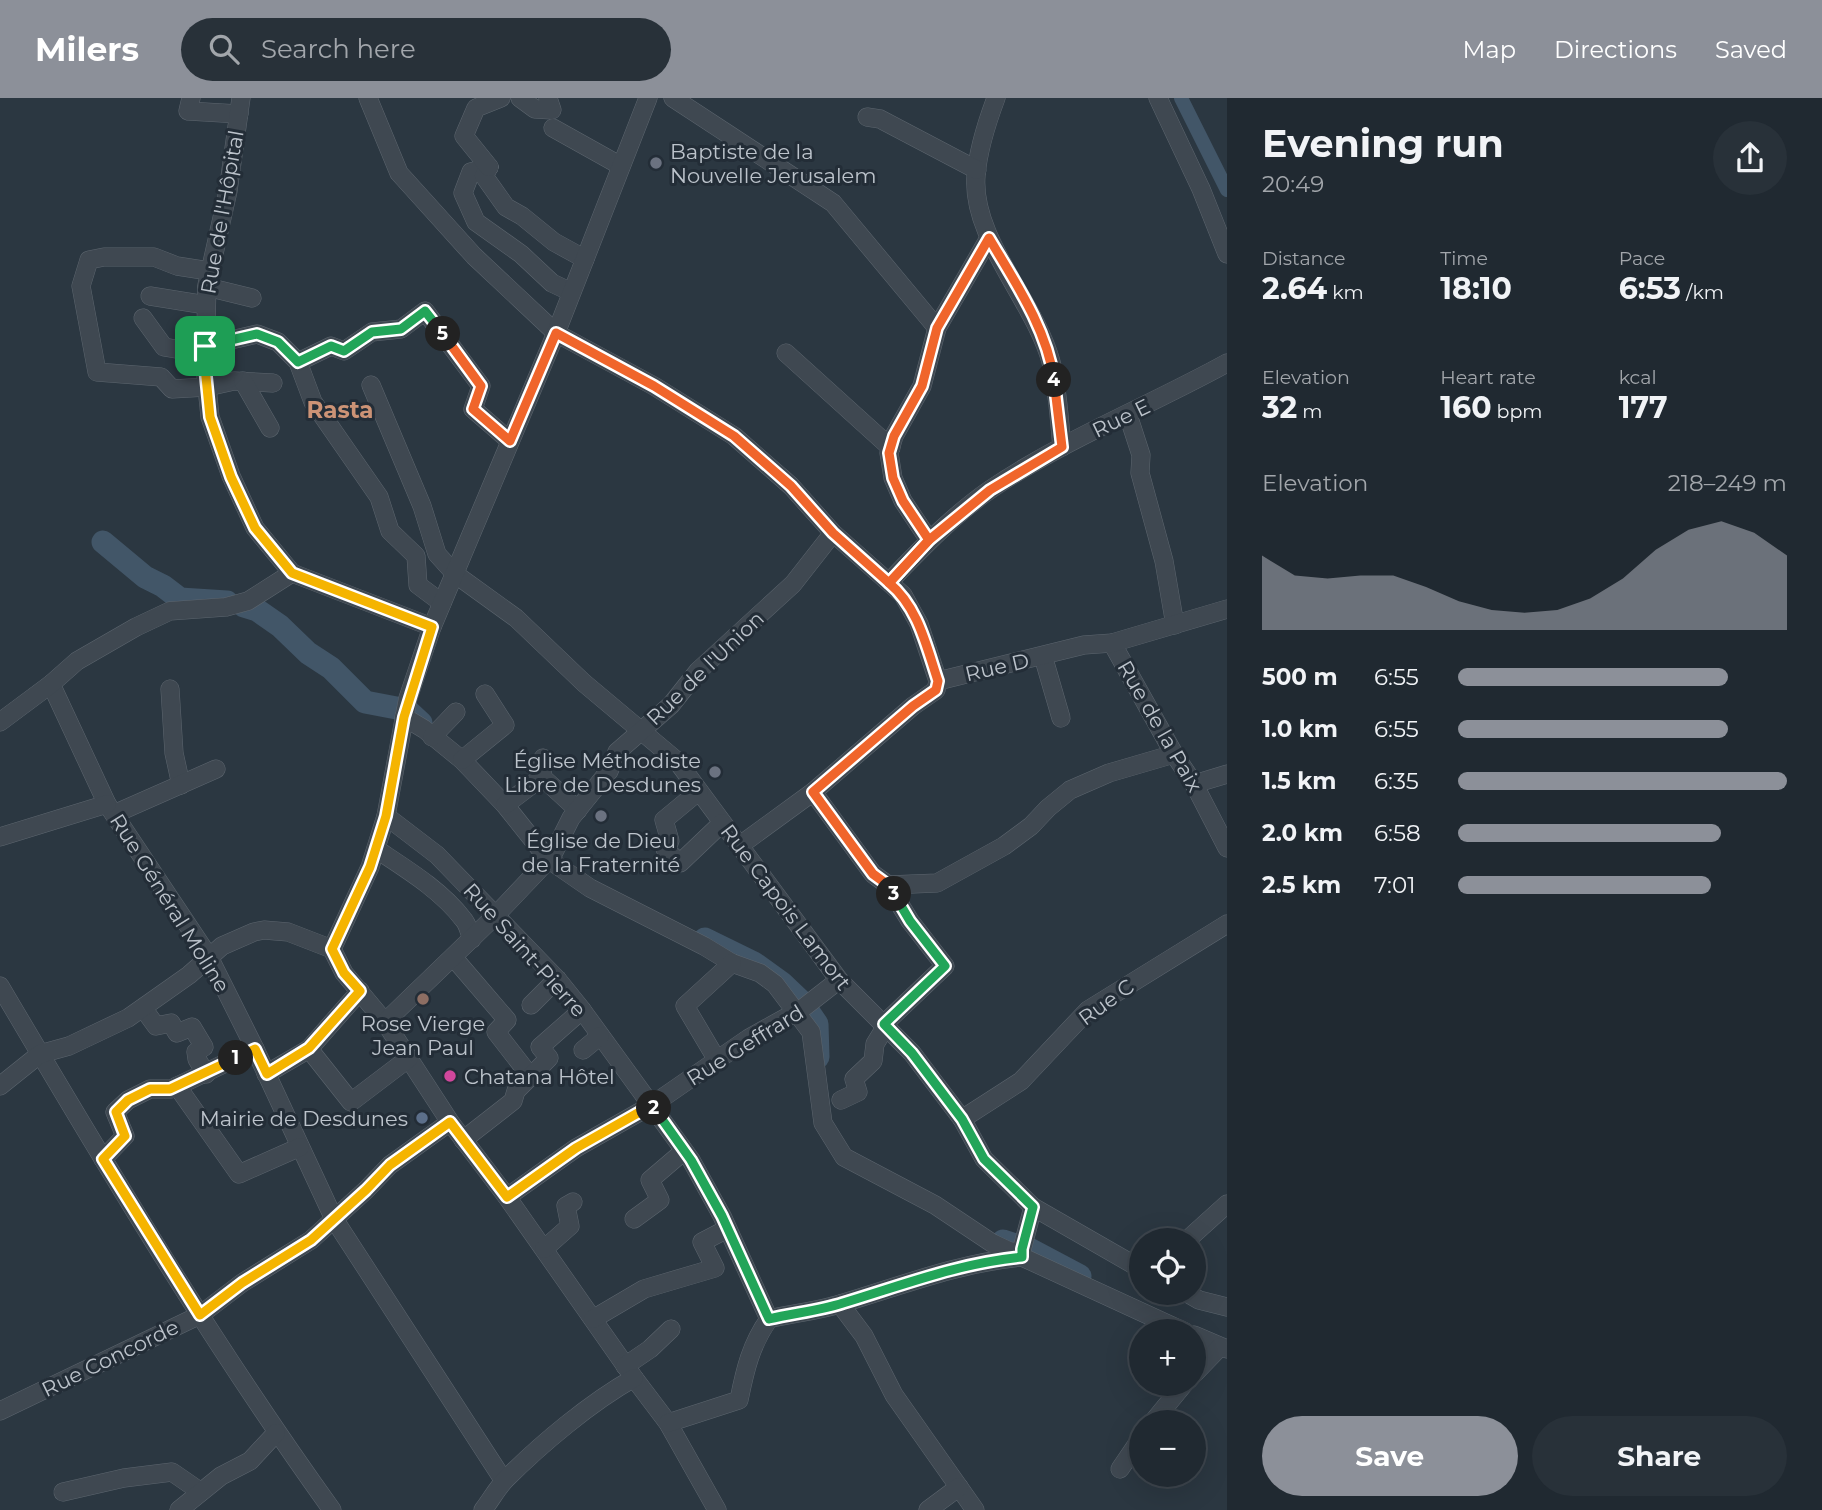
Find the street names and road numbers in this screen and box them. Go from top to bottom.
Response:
street label: Rue de l'Hôpital [195,128,249,296]
street label: Rue E [1088,393,1154,443]
street label: Rue de l'Union [641,606,769,730]
street label: Rue D [963,648,1031,686]
street label: Rue de la Paix [1112,656,1208,796]
street label: Rue Général Moline [105,809,235,997]
street label: Rue Capois Lamort [716,819,856,995]
street label: Rue Saint-Pierre [458,878,592,1022]
street label: Rue C [1073,973,1139,1030]
street label: Rue Geffrard [682,999,808,1091]
street label: Rue Concorde [37,1314,183,1402]

